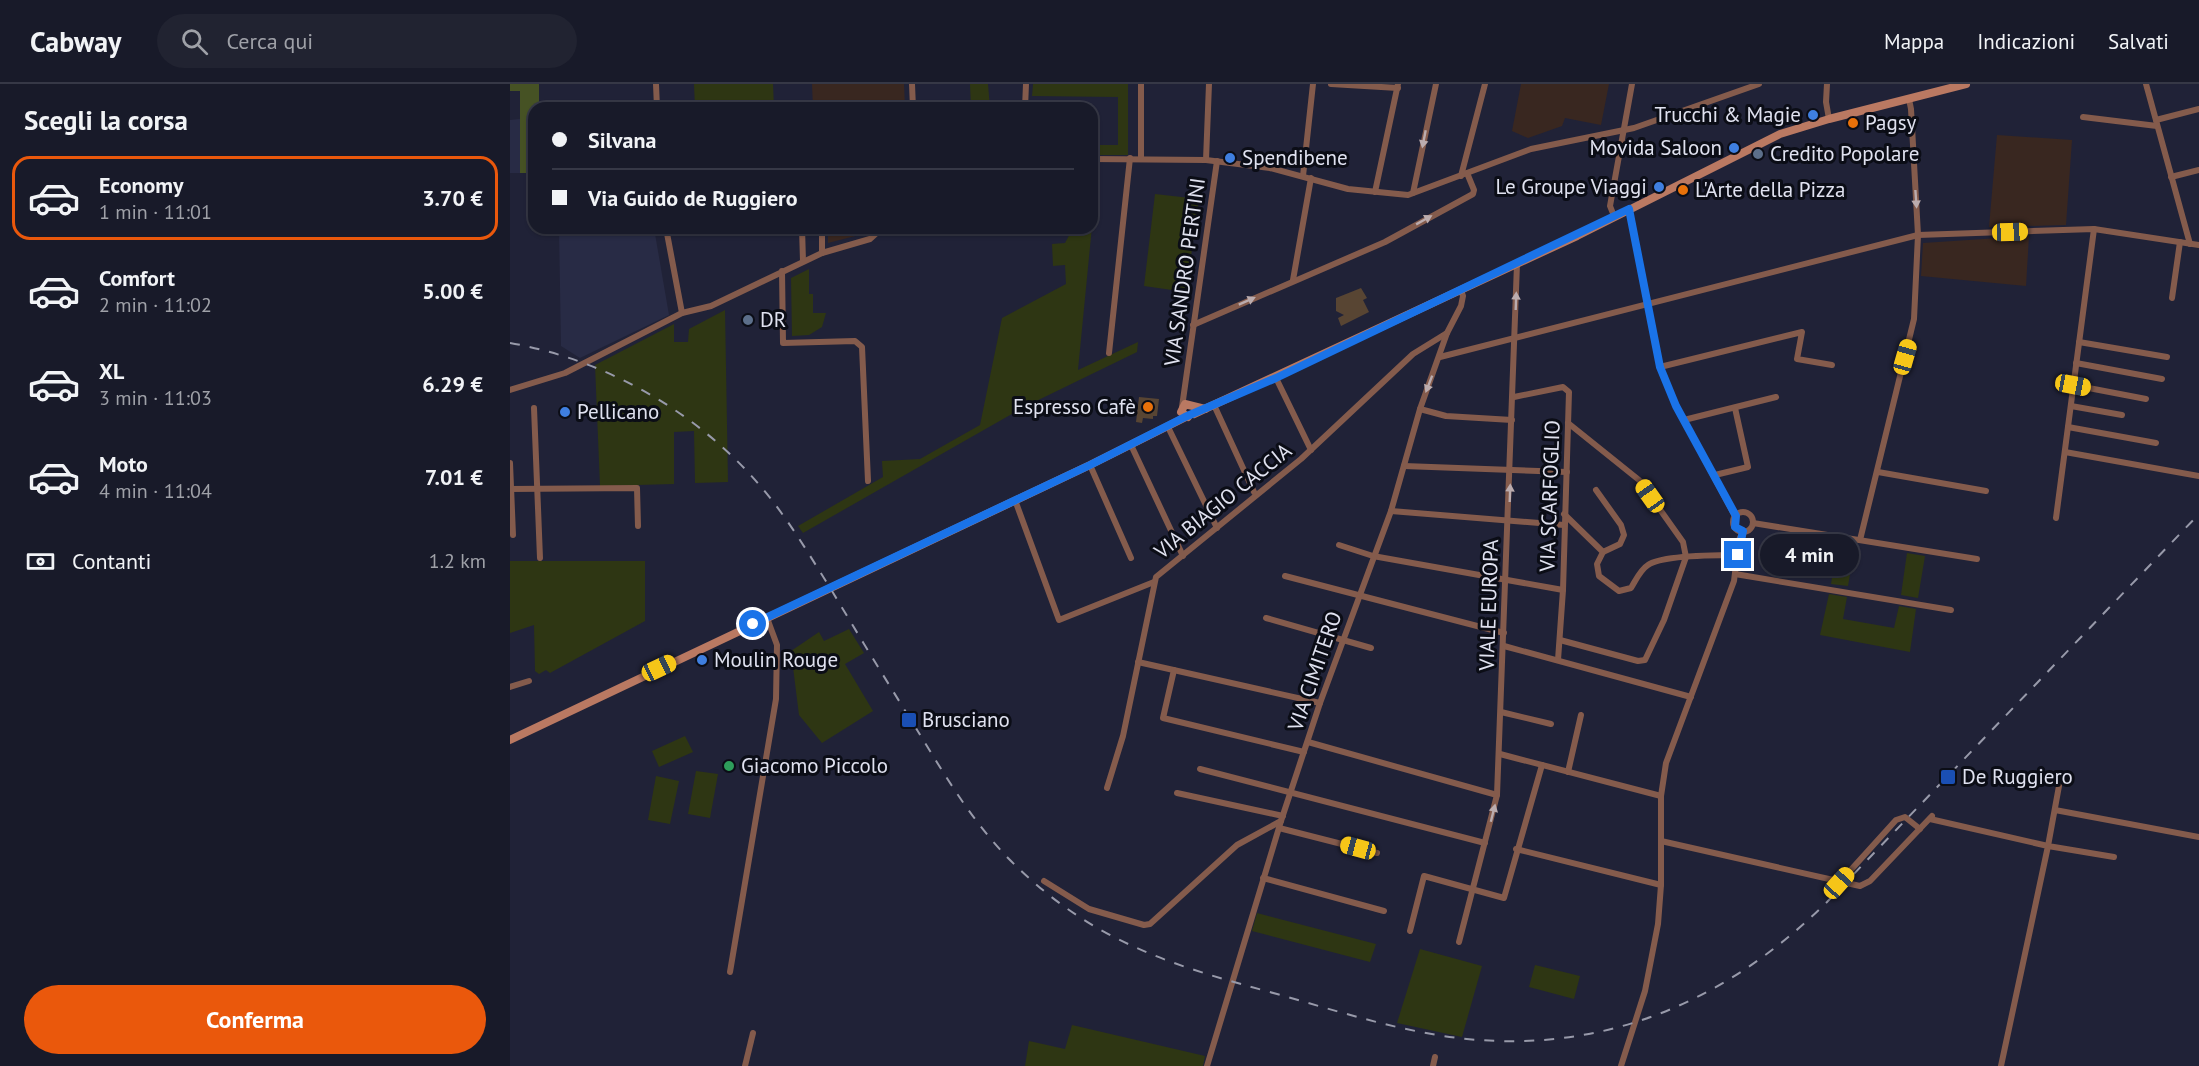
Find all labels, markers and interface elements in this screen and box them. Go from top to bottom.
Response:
search box [157,14,577,68]
text: Cabway [30,23,121,60]
icon: search [178,25,211,58]
text: Cerca qui [226,27,313,55]
text: Mappa [1884,28,1944,55]
text: Indicazioni [1977,28,2075,55]
text: Salvati [2108,28,2169,55]
place label: Trucchi & Magie [1655,101,1801,128]
text: Scegli la corsa [24,103,188,137]
marker: Trucchi & Magie [1806,108,1820,122]
place label: Pagsy [1865,109,1917,136]
marker: Pagsy [1846,116,1860,130]
text: Silvana [588,126,656,154]
one-way arrow [1419,129,1428,148]
place label: Movida Saloon [1590,134,1722,161]
place label: Credito Popolare [1770,140,1919,167]
marker: Movida Saloon [1727,141,1741,155]
place label: Spendibene [1242,144,1348,171]
marker: Credito Popolare [1751,147,1765,161]
marker: Spendibene [1223,151,1237,165]
icon: car [27,171,81,225]
text: Economy [99,171,183,199]
place label: Le Groupe Viaggi [1495,173,1647,200]
street label: VIA SANDRO PERTINI [1158,176,1211,369]
place label: L'Arte della Pizza [1695,176,1845,203]
marker: Le Groupe Viaggi [1652,180,1666,194]
marker: L'Arte della Pizza [1676,183,1690,197]
text: 3.70 € [422,184,483,212]
text: Via Guido de Ruggiero [588,184,798,212]
one-way arrow [1911,189,1921,208]
text: 1 min · 11:01 [99,199,212,225]
one-way arrow [1416,215,1433,225]
car [1992,222,2028,242]
icon: car [27,264,81,318]
text: Comfort [99,264,175,292]
text: 5.00 € [422,277,483,305]
text: 2 min · 11:02 [99,292,212,318]
one-way arrow [1511,292,1520,311]
one-way arrow [1238,296,1256,305]
place label: DR [760,306,786,333]
marker: DR [741,313,755,327]
car [1891,337,1919,377]
icon: car [27,357,81,411]
text: XL [99,357,124,385]
text: 6.29 € [422,370,483,398]
car [2054,373,2092,397]
one-way arrow [1424,375,1434,393]
text: 3 min · 11:03 [99,385,212,411]
place label: Espresso Cafè [1013,393,1136,420]
place label: Pellicano [577,398,659,425]
marker: Espresso Cafè [1141,400,1155,414]
marker: Pellicano [558,405,572,419]
street label: VIA SCARFOGLIO [1533,420,1566,573]
street label: VIA BIAGIO CACCIA [1148,436,1297,565]
icon: car [27,450,81,504]
text: Moto [99,450,148,478]
text: 7.01 € [425,463,483,491]
car [1632,476,1668,516]
text: 4 min · 11:04 [99,478,212,504]
one-way arrow [1505,483,1514,502]
callout: 4 min [1759,534,1858,576]
street label: VIALE EUROPA [1473,538,1504,672]
route end [1724,541,1751,568]
text: 4 min [1785,542,1834,568]
icon: cash [24,545,57,578]
text: Contanti [72,547,151,575]
text: 1.2 km [429,548,486,574]
street label: VIA CIMITERO [1281,607,1348,735]
route start [739,610,766,637]
place label: Moulin Rouge [714,646,838,673]
car [639,652,679,684]
marker: Moulin Rouge [695,653,709,667]
place label: Brusciano [922,706,1010,733]
marker: Brusciano [900,711,918,729]
place label: Giacomo Piccolo [741,752,888,779]
marker: Giacomo Piccolo [722,759,736,773]
place label: De Ruggiero [1962,763,2073,790]
marker: De Ruggiero [1939,768,1957,786]
one-way arrow [1488,804,1498,822]
car [1338,835,1378,861]
car [1820,864,1858,902]
button: Conferma [24,985,486,1054]

